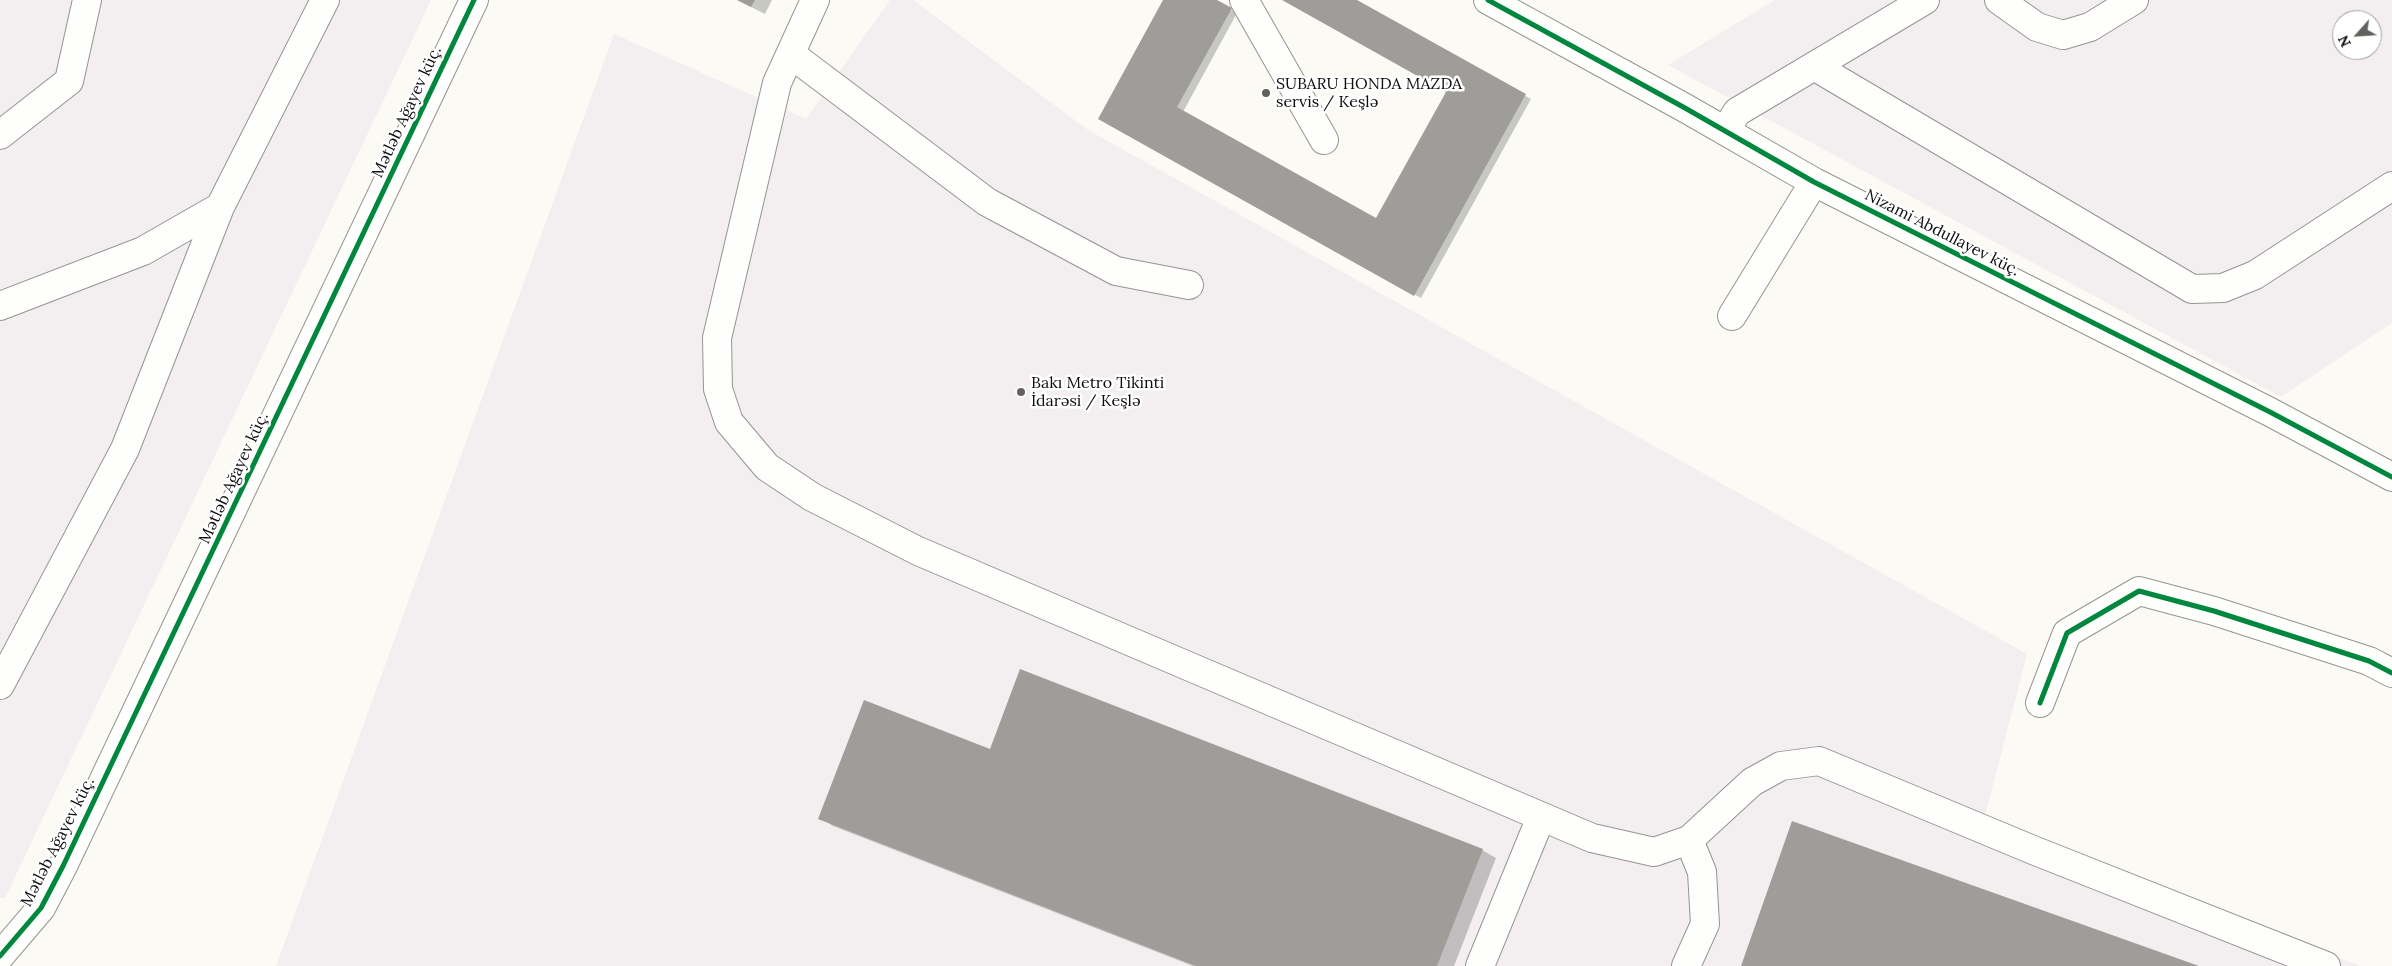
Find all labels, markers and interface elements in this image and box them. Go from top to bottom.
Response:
north arrow [2332,10,2382,60]
text: N [2334,32,2355,50]
street label: Mətləb Ağayev küç. [368,43,446,181]
place label: SUBARU HONDA MAZDA servis / Keşlə [1276,74,1462,112]
marker: SUBARU HONDA MAZDA servis / Keşlə [1260,87,1272,99]
street label: Nizami Abdullayev küç. [1861,186,2023,280]
place label: Bakı Metro Tikinti İdarəsi / Keşlə [1031,373,1164,411]
marker: Bakı Metro Tikinti İdarəsi / Keşlə [1015,386,1027,398]
street label: Mətləb Ağayev küç. [195,409,273,547]
street label: Mətləb Ağayev küç. [17,774,99,910]

